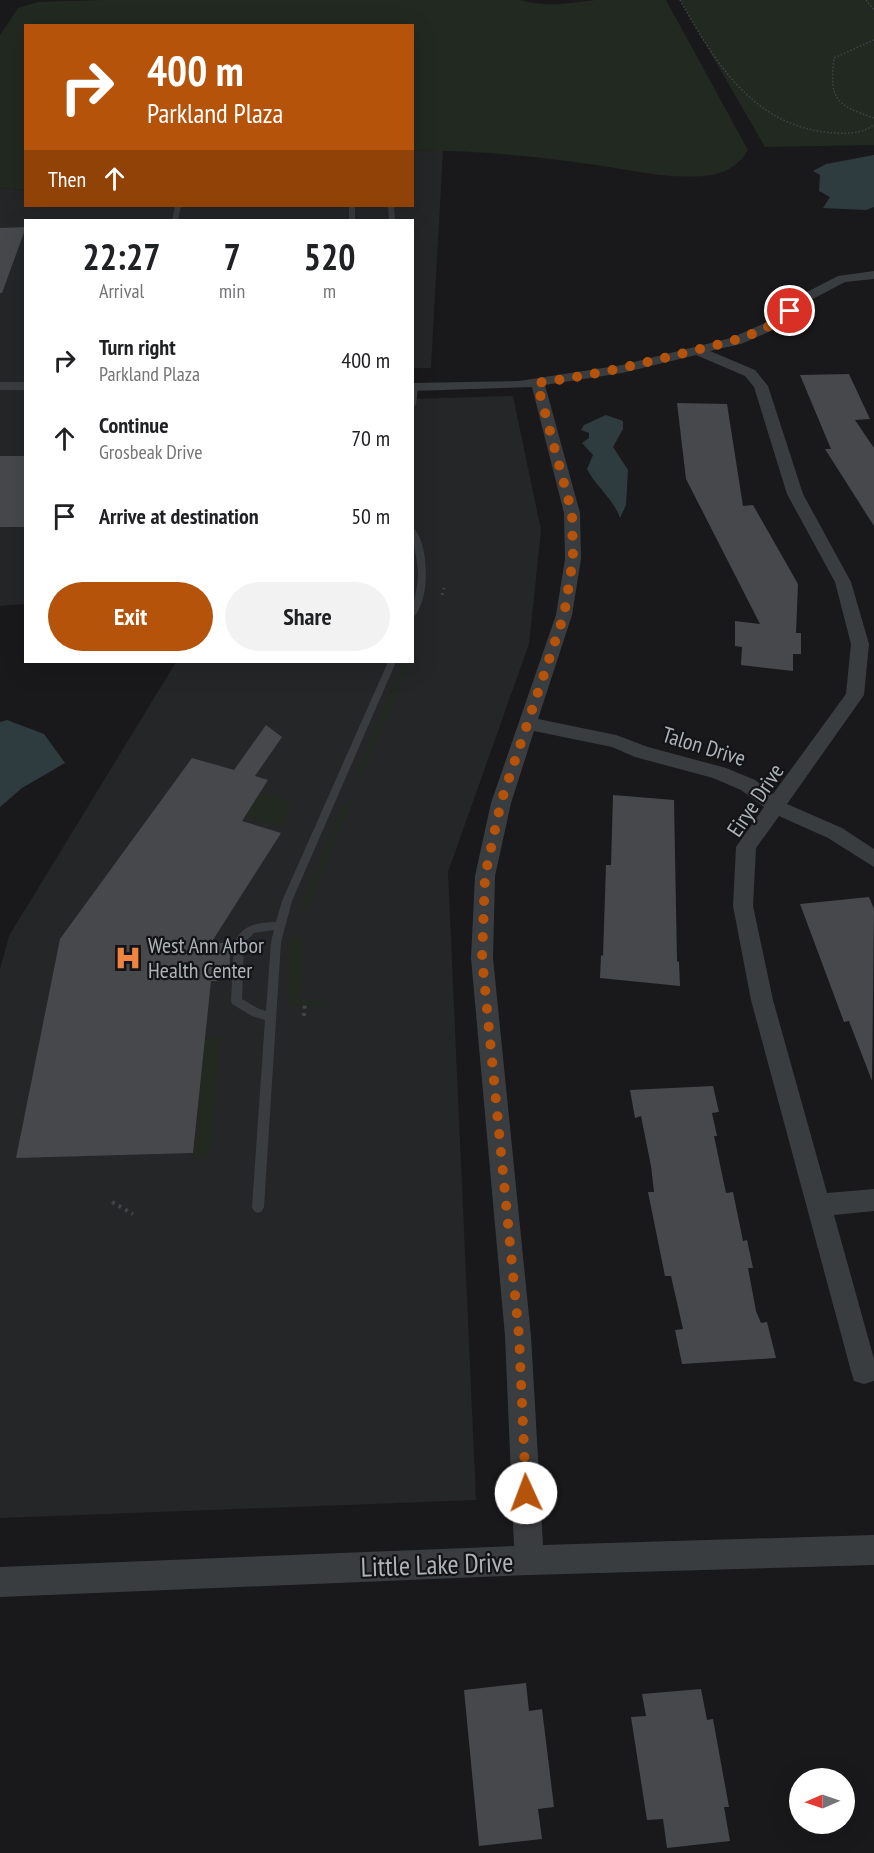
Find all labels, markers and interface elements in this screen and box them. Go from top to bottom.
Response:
text: 400 m [147,43,244,98]
icon: right [48,48,126,126]
text: Parkland Plaza [147,96,283,130]
icon: ahead [98,162,131,195]
text: Then [48,165,86,193]
text: 22:27 [83,233,160,280]
text: 7 [223,233,241,280]
text: 520 [304,233,355,280]
text: Arrival [99,278,144,304]
text: min [219,278,245,304]
text: m [323,278,336,304]
pin [764,285,815,336]
icon: arrive [773,294,806,327]
text: Turn right [99,333,176,361]
icon: right [48,344,81,377]
text: 400 m [341,346,390,374]
text: Parkland Plaza [99,361,200,387]
text: Continue [99,411,169,439]
icon: ahead [48,422,81,455]
text: 70 m [351,424,390,452]
text: Grosbeak Drive [99,439,203,465]
icon: arrive [48,500,81,533]
text: Arrive at destination [99,502,259,530]
text: 50 m [351,502,390,530]
button: Exit [48,582,213,651]
button: Share [225,582,390,651]
street label: Talon Drive [659,720,749,772]
street label: Eirye Drive [720,758,790,842]
place label: West Ann Arbor Health Center [148,931,264,984]
hospital icon: West Ann Arbor Health Center [113,943,143,973]
position arrow [494,1461,558,1525]
street label: Little Lake Drive [360,1544,514,1584]
north arrow [789,1768,855,1834]
map controls [789,1768,855,1834]

